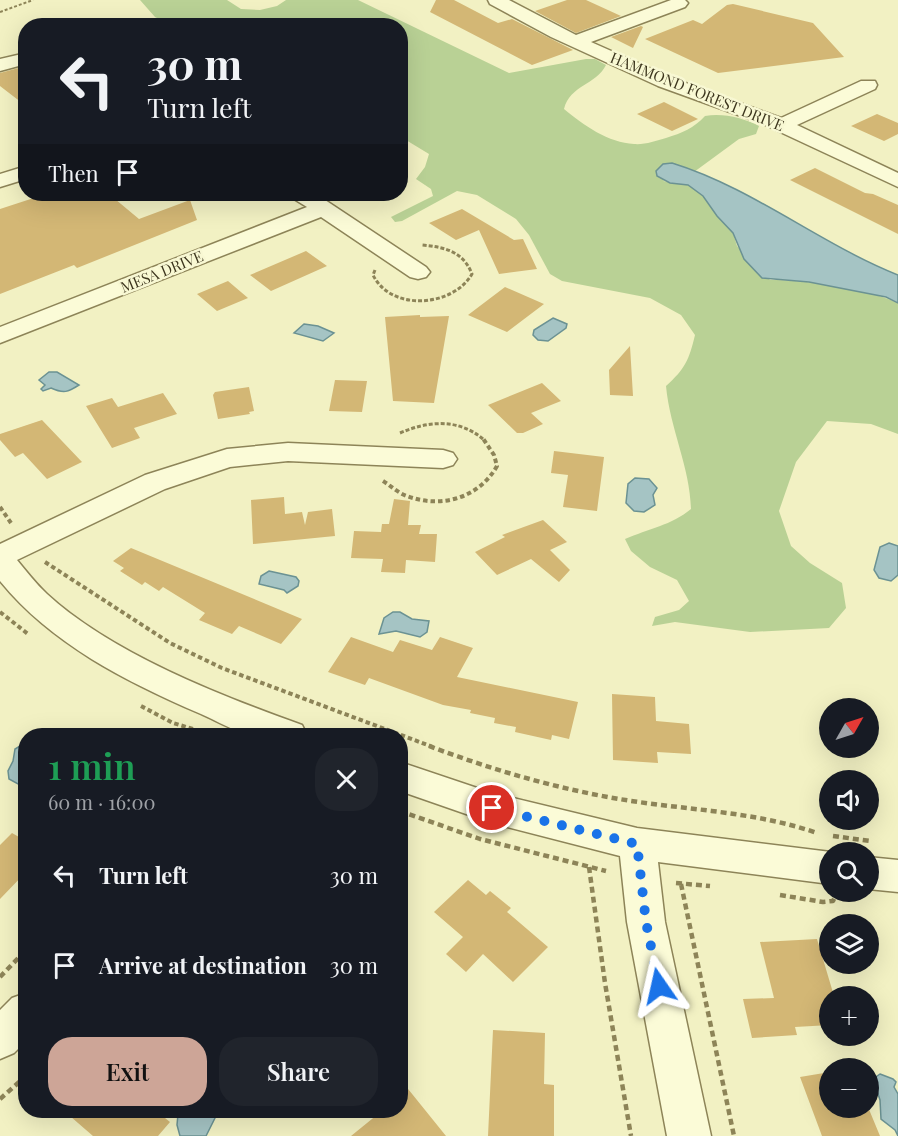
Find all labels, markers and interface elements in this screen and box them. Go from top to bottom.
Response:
text: 30 m [147,35,242,91]
icon: left [48,42,126,120]
street label: HAMMOND FOREST DRIVE [607,47,787,135]
text: Turn left [147,89,251,125]
icon: arrive [111,156,144,189]
text: Then [48,158,99,188]
street label: MESA DRIVE [117,245,206,297]
north arrow [819,698,879,758]
map controls [819,698,879,1118]
text: 1 min [48,741,136,789]
button: close [315,748,378,811]
button: sound [819,770,879,830]
pin [466,782,517,833]
text: 60 m · 16:00 [48,788,155,815]
icon: arrive [475,791,508,824]
button: search [819,842,879,902]
icon: left [48,859,81,892]
text: Turn left [99,860,188,890]
text: 30 m [330,860,378,890]
button: layers [819,914,879,974]
icon: arrive [48,949,81,982]
text: Arrive at destination [99,950,307,980]
text: 30 m [330,950,378,980]
position arrow [627,954,691,1018]
button: + [819,986,879,1046]
button: Exit [48,1037,207,1106]
button: Share [219,1037,378,1106]
button: − [819,1058,879,1118]

